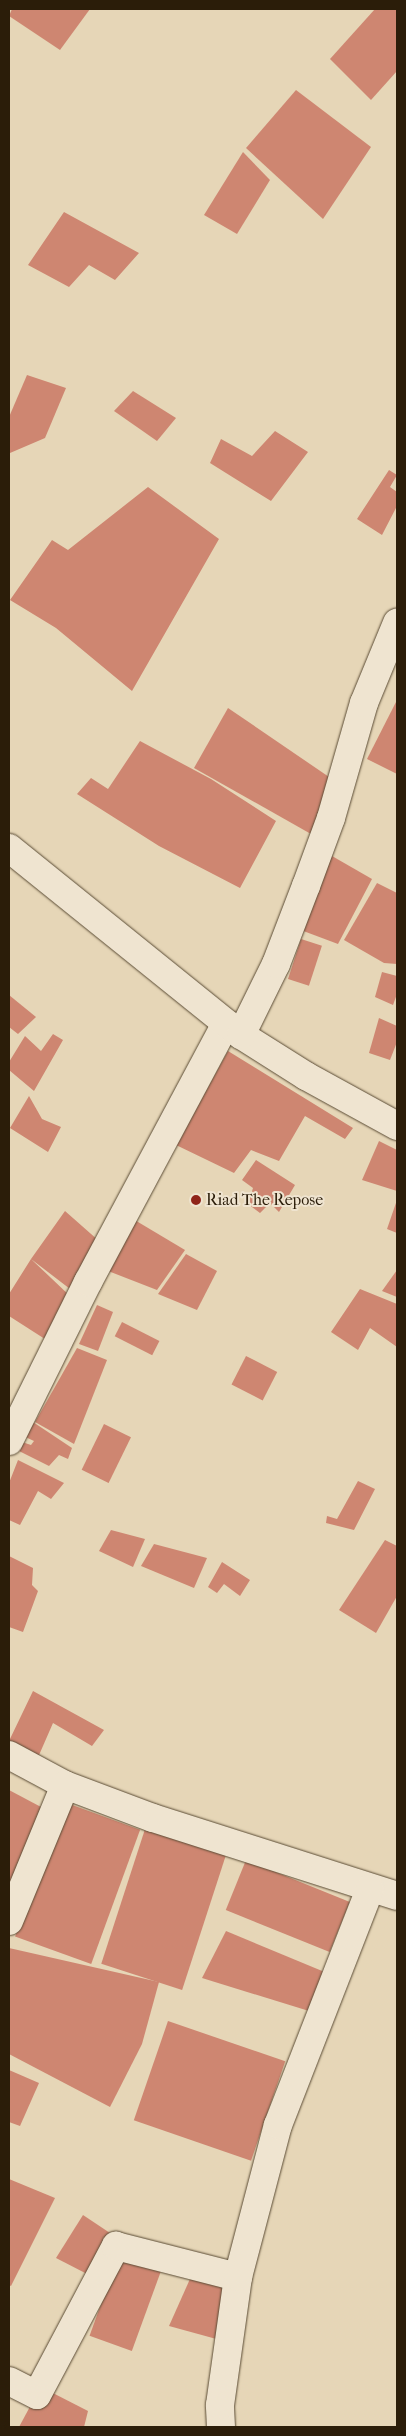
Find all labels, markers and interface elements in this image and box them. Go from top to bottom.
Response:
place label: Riad The Repose [206,1190,323,1210]
marker: Riad The Repose [190,1194,202,1206]

